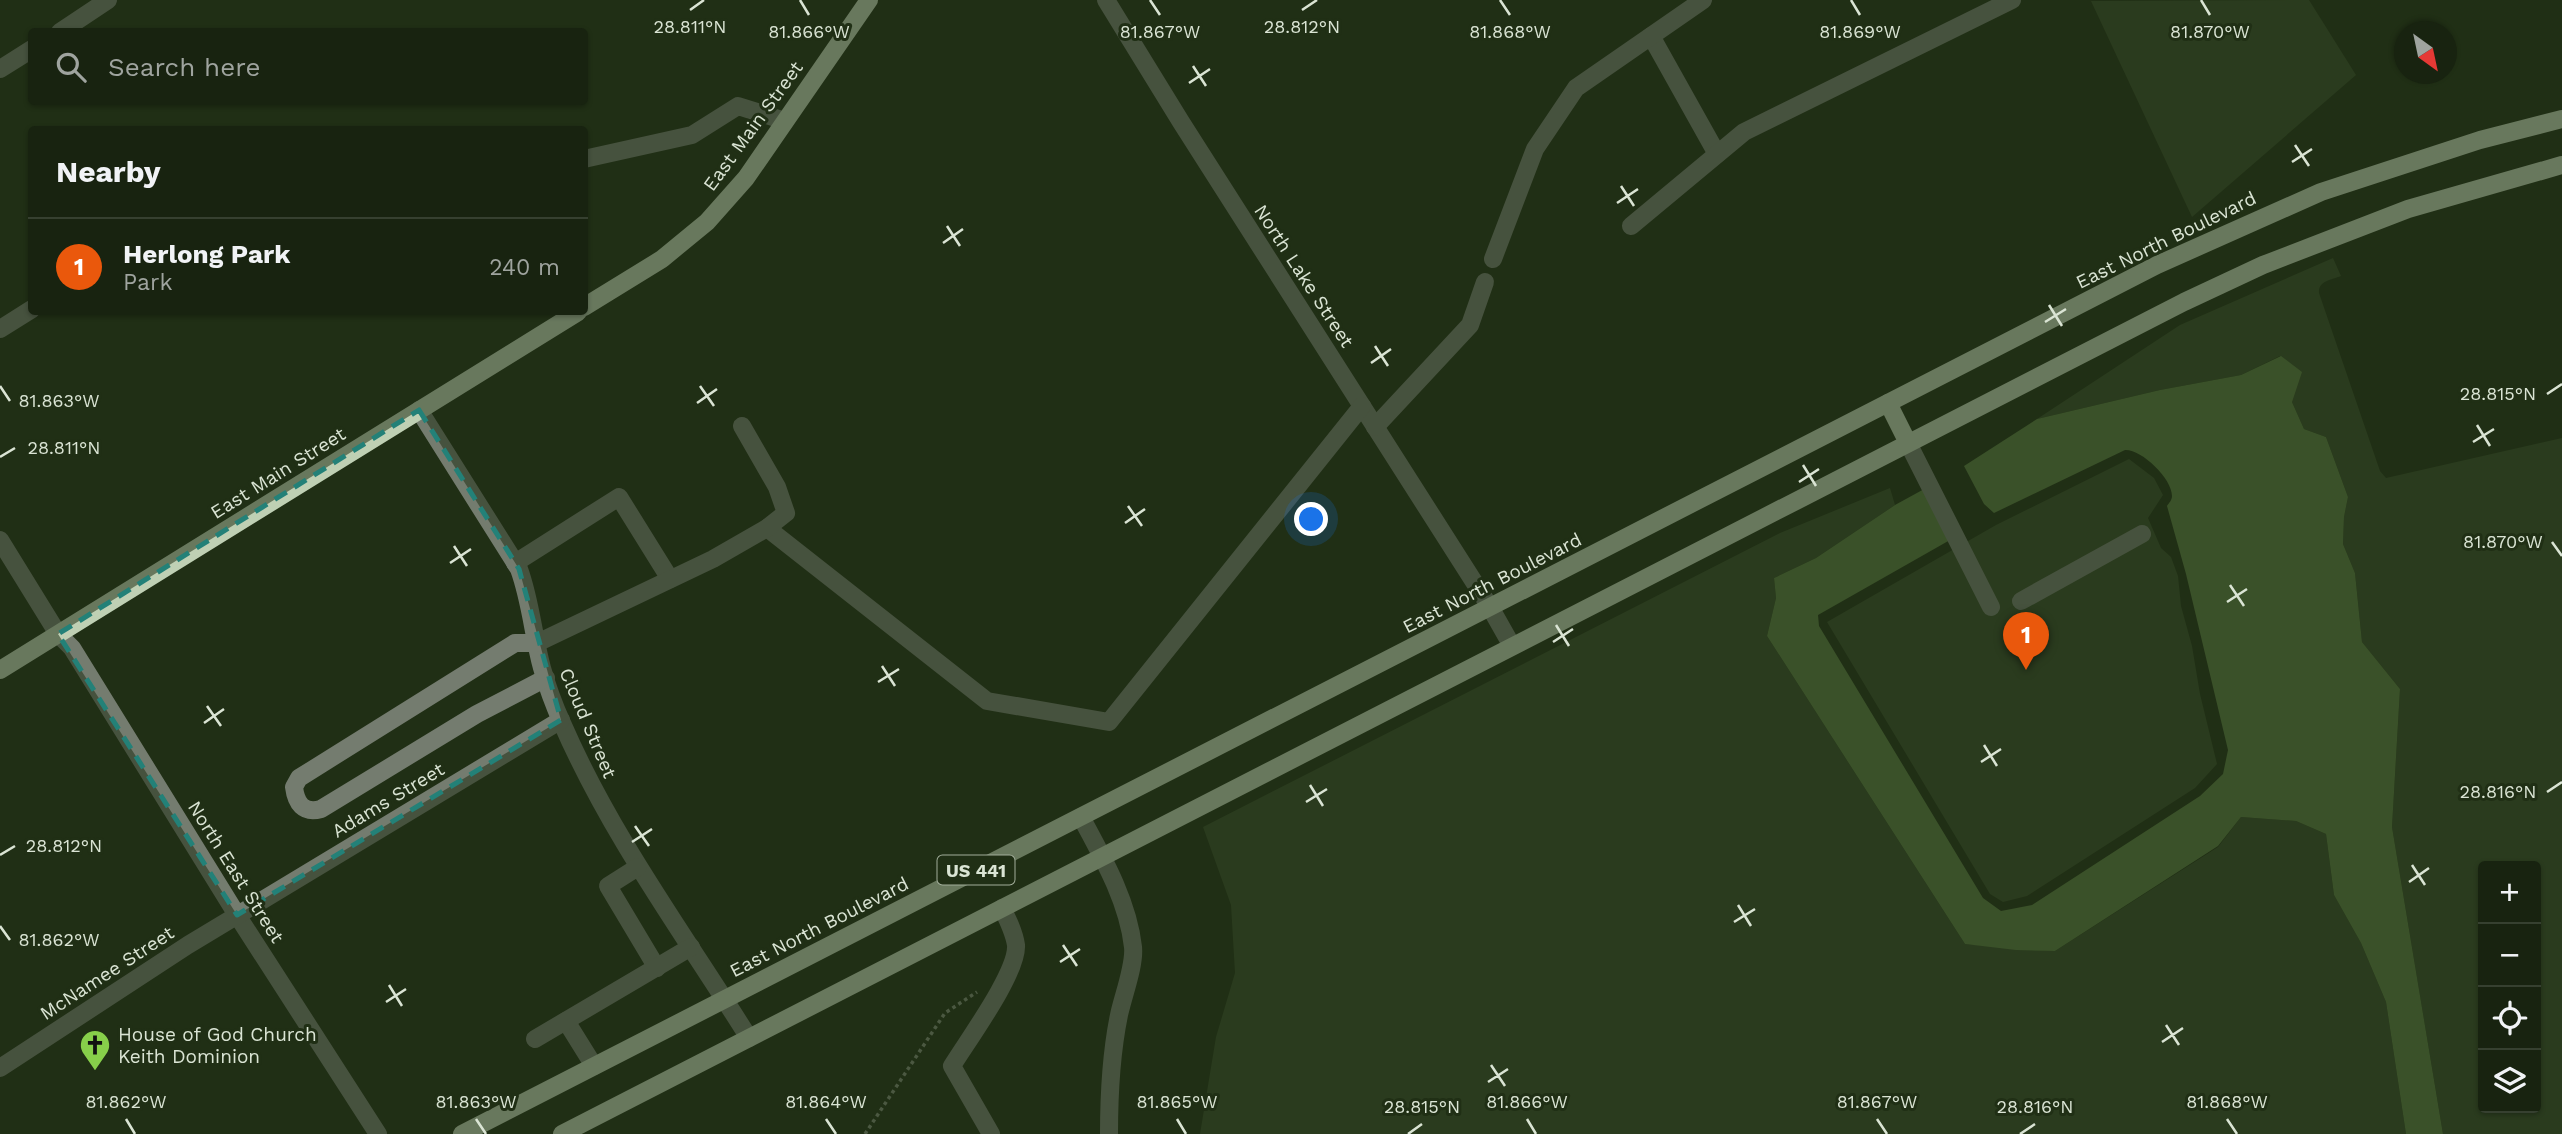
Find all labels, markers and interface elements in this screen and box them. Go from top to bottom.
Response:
text: 28.811°N [654,16,727,37]
text: 28.812°N [1264,16,1340,37]
text: 81.866°W [768,21,850,42]
text: 81.867°W [1120,21,1200,42]
text: 81.868°W [1469,21,1551,42]
text: 81.869°W [1819,21,1901,42]
text: 81.870°W [2170,21,2250,42]
north arrow [2394,21,2457,84]
search box [28,28,588,105]
icon: search [52,48,90,86]
text: Search here [108,52,260,82]
street label: East Main Street [698,57,808,195]
text: Nearby [56,154,161,189]
street label: East North Boulevard [2072,186,2260,294]
street label: North Lake Street [1249,200,1359,352]
text: Herlong Park [123,239,290,269]
text: 1 [74,254,84,281]
text: 240 m [489,254,560,281]
text: Park [123,269,172,296]
text: 28.815°N [2460,383,2536,404]
text: 81.863°W [19,390,100,411]
street label: East Main Street [206,422,350,524]
text: 28.811°N [28,437,101,458]
your location [1294,502,1328,536]
street label: East North Boulevard [1399,528,1585,638]
text: 81.870°W [2463,531,2543,552]
pin: 1 [2003,612,2049,670]
street label: Cloud Street [554,664,622,782]
street label: Adams Street [328,757,448,843]
text: 28.816°N [2460,781,2536,802]
street label: North East Street [183,797,289,947]
text: 28.812°N [26,835,102,856]
road number: US 441 [937,856,1014,884]
map controls [2478,861,2541,1113]
button: + [2478,861,2541,924]
street label: East North Boulevard [726,872,912,982]
street label: McNamee Street [36,921,178,1025]
button: − [2478,924,2541,987]
text: 81.862°W [19,929,100,950]
button: locate [2478,987,2541,1050]
place label: House of God Church Keith Dominion [118,1023,317,1068]
church icon: House of God Church Keith Dominion [78,1028,112,1072]
button: layers [2478,1050,2541,1113]
text: 81.862°W [86,1091,167,1112]
text: 81.863°W [436,1091,517,1112]
text: 81.864°W [785,1091,867,1112]
text: 81.865°W [1137,1091,1217,1112]
text: 81.866°W [1486,1091,1568,1112]
text: 81.867°W [1837,1091,1917,1112]
text: 81.868°W [2186,1091,2268,1112]
text: 28.815°N [1384,1096,1460,1117]
text: 28.816°N [1997,1096,2073,1117]

